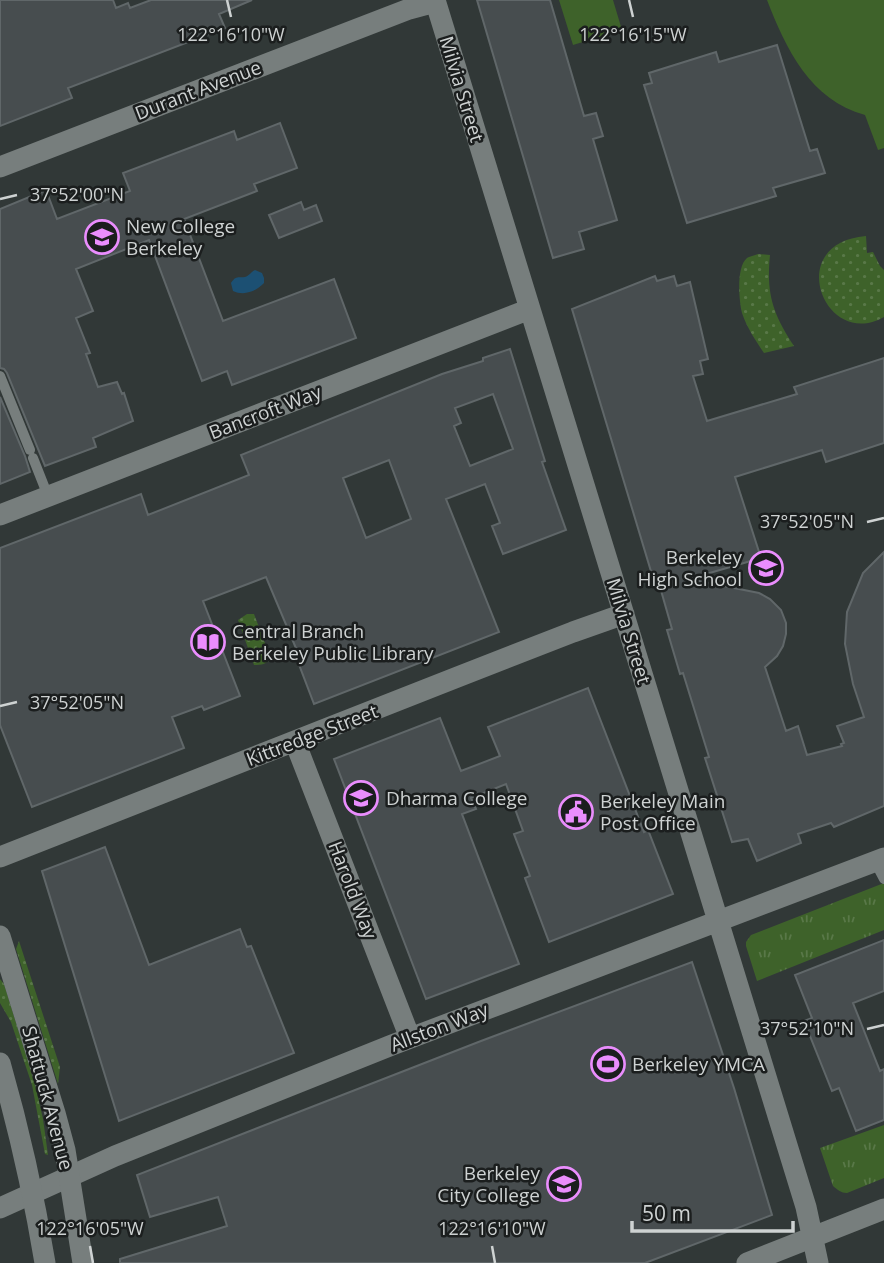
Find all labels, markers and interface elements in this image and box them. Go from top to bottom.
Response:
text: 122°16'10"W [177,22,285,46]
text: 122°16'15"W [579,22,687,46]
street label: Milvia Street [434,33,491,145]
street label: Durant Avenue [131,54,265,126]
text: 37°52'00"N [30,182,124,206]
place label: New College Berkeley [126,213,235,261]
school or university icon: New College Berkeley [83,218,121,256]
street label: Bancroft Way [205,378,325,445]
text: 37°52'05"N [760,509,854,533]
place label: Berkeley High School [637,544,742,592]
school or university icon: Berkeley High School [747,549,785,587]
street label: Milvia Street [601,575,658,687]
place label: Central Branch Berkeley Public Library [232,618,434,666]
library icon: Central Branch Berkeley Public Library [189,623,227,661]
text: 37°52'05"N [30,690,124,714]
street label: Kittredge Street [242,698,382,772]
school or university icon: Dharma College [342,779,380,817]
place label: Dharma College [386,785,528,811]
place label: Berkeley Main Post Office [600,788,725,836]
public building icon: Berkeley Main Post Office [557,793,595,831]
street label: Harold Way [322,837,384,943]
street label: Allston Way [386,996,492,1058]
text: 37°52'10"N [760,1016,854,1040]
street label: Shattuck Avenue [16,1023,80,1173]
sports icon: Berkeley YMCA [589,1045,627,1083]
place label: Berkeley YMCA [632,1051,765,1077]
place label: Berkeley City College [437,1160,540,1208]
school or university icon: Berkeley City College [545,1165,583,1203]
scale bar [632,1190,793,1234]
text: 50 m [642,1199,691,1227]
text: 122°16'05"W [36,1216,144,1240]
text: 122°16'10"W [438,1216,546,1240]

